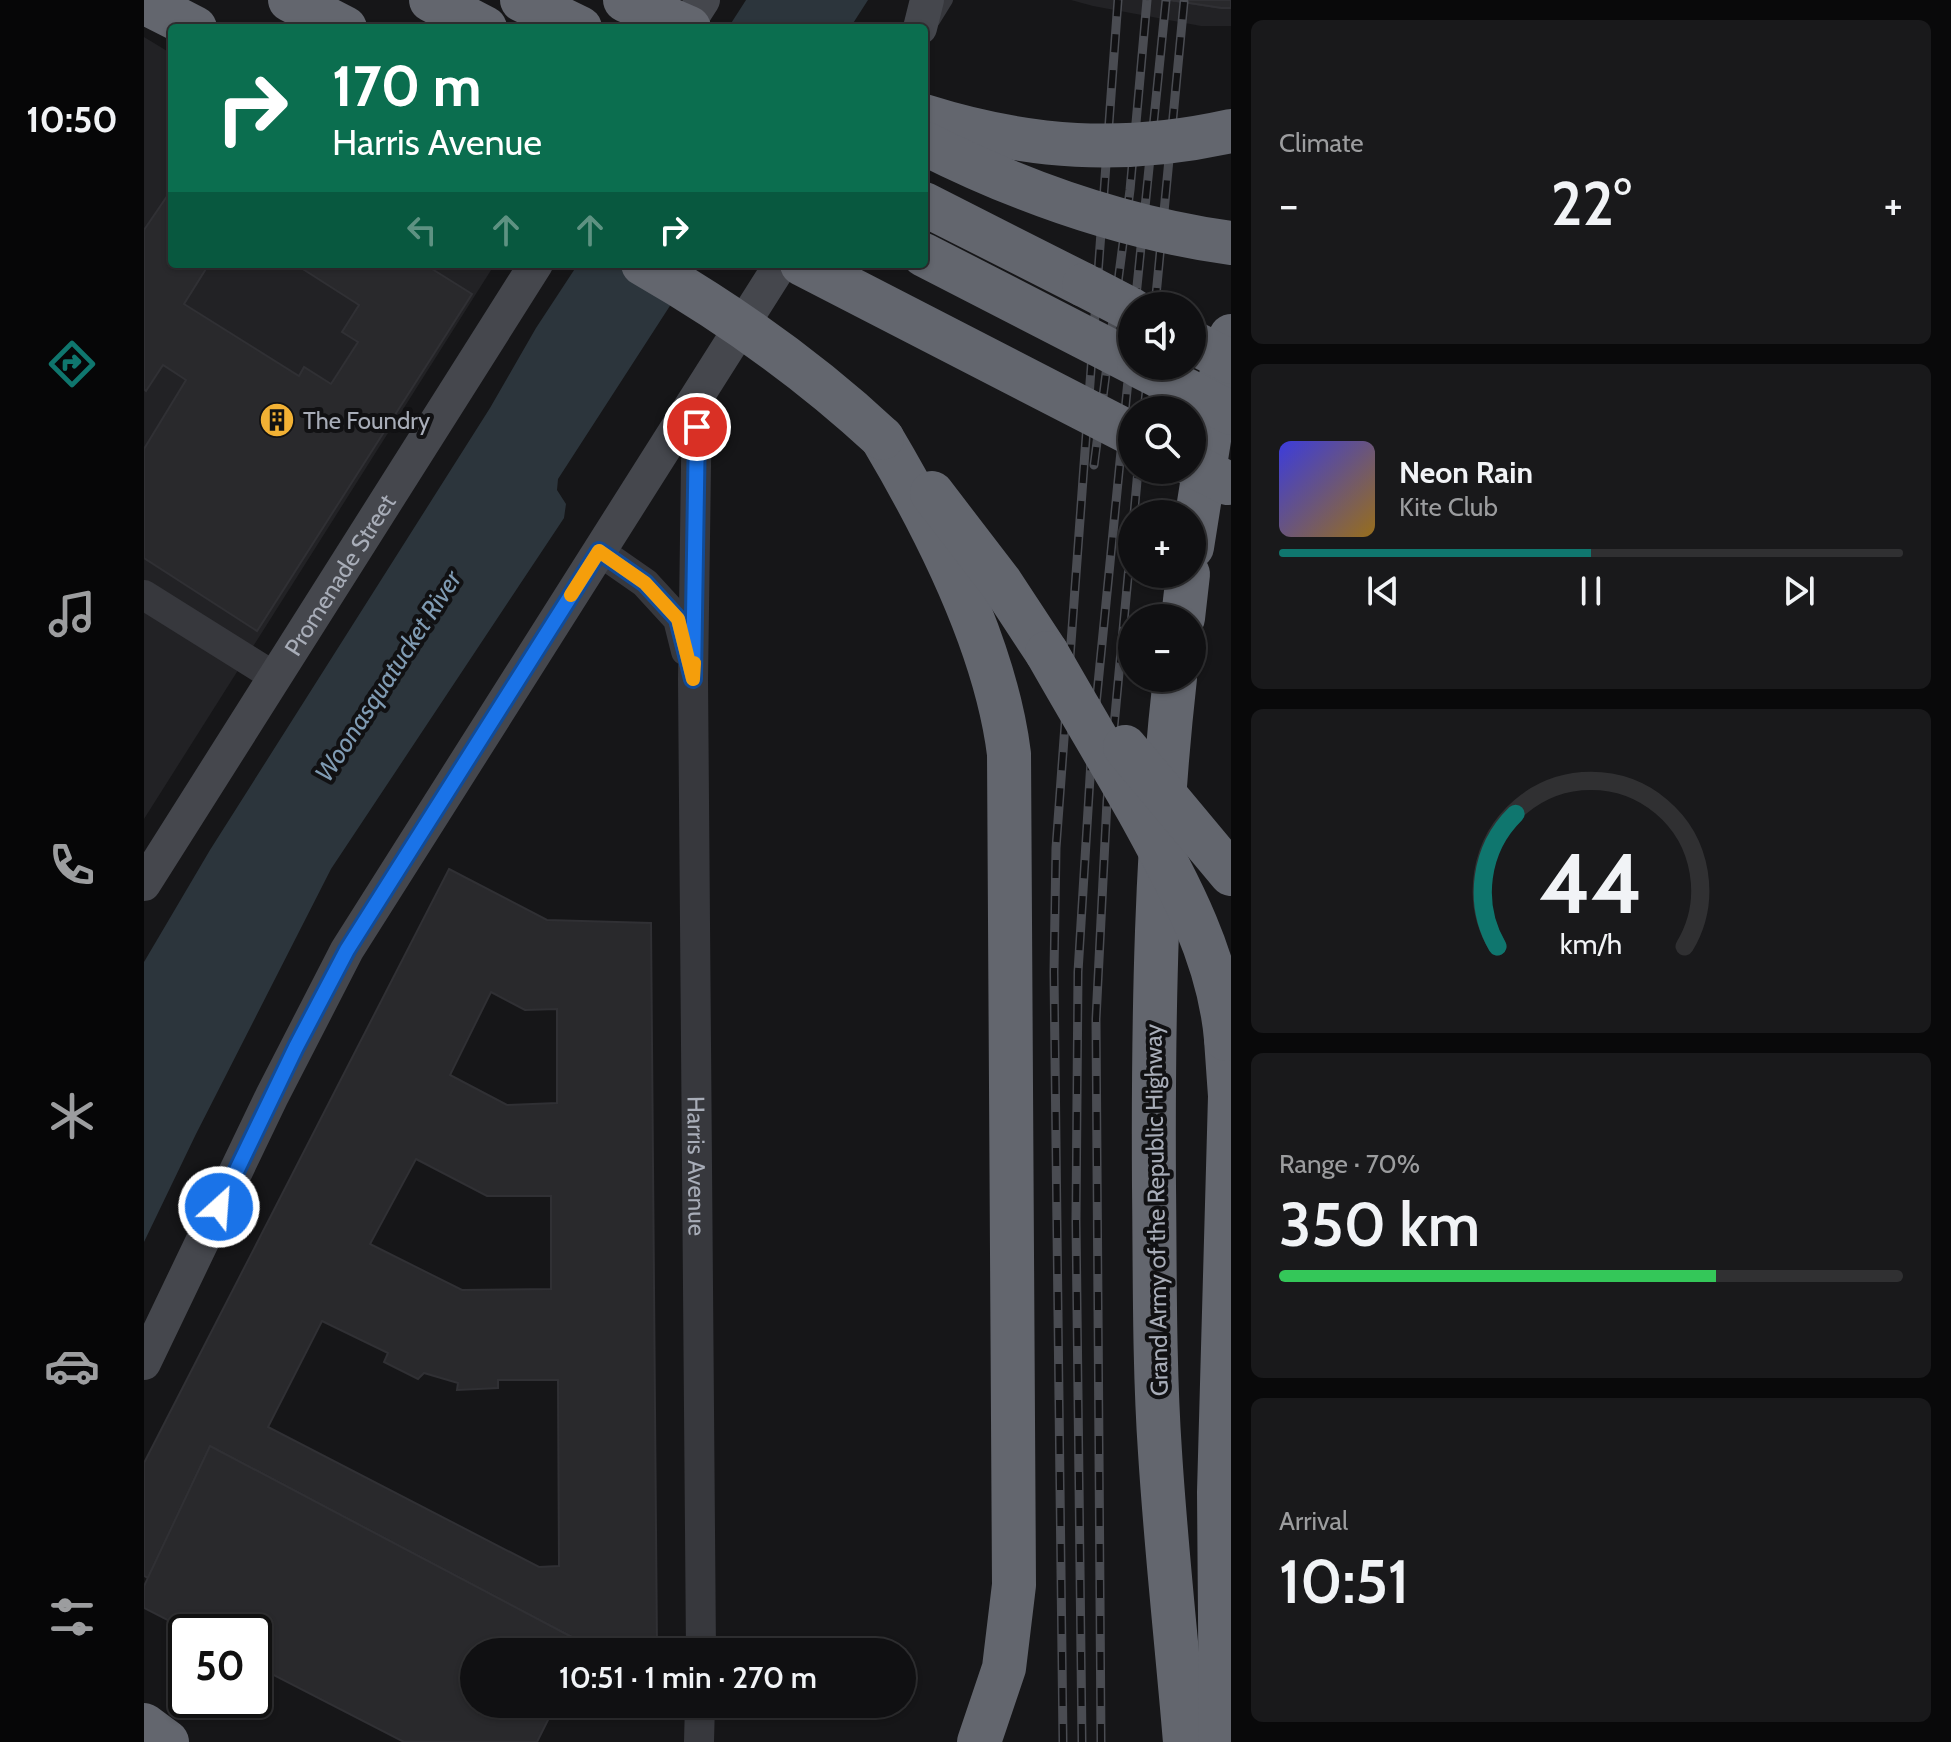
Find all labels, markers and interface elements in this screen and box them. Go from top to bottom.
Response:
text: 170 m [332,52,482,120]
icon: right [200,56,304,160]
text: 10:50 [26,97,118,141]
text: Harris Avenue [332,120,542,164]
text: Climate [1279,127,1364,159]
text: 22° [1551,167,1631,240]
text: − [1279,178,1298,231]
text: + [1884,178,1903,231]
icon: left [400,208,444,252]
icon: ahead [484,208,528,252]
icon: ahead [568,208,612,252]
icon: right [652,208,696,252]
map controls [1118,292,1206,692]
button: sound [1118,292,1206,380]
icon: directions [44,336,100,392]
pin [663,393,731,461]
button: search [1118,396,1206,484]
building icon: The Foundry [258,401,296,439]
icon: arrive [675,405,719,449]
place label: The Foundry [303,406,430,435]
text: Neon Rain [1399,454,1533,491]
street label: Promenade Street [278,489,401,661]
text: Kite Club [1399,491,1498,523]
button: + [1118,500,1206,588]
water label: Woonasquatucket River [308,564,469,788]
icon: previous [1361,569,1405,613]
icon: pause [1569,569,1613,613]
icon: next [1777,569,1821,613]
icon: music [44,586,100,642]
button: − [1118,604,1206,692]
text: 44 [1539,833,1643,934]
icon: phone [44,837,100,893]
text: km/h [1560,926,1622,961]
street label: Grand Army of the Republic Highway [1138,1024,1174,1396]
icon: climate [44,1088,100,1144]
street label: Harris Avenue [682,1096,712,1236]
text: Range · 70% [1279,1148,1420,1180]
position arrow [177,1165,261,1249]
text: 350 km [1279,1188,1480,1261]
icon: car [44,1338,100,1394]
text: Arrival [1279,1505,1348,1537]
text: 10:51 [1279,1545,1409,1618]
icon: filters [44,1589,100,1645]
speed limit sign: 50 [168,1614,272,1718]
text: 10:51 · 1 min · 270 m [559,1659,817,1696]

